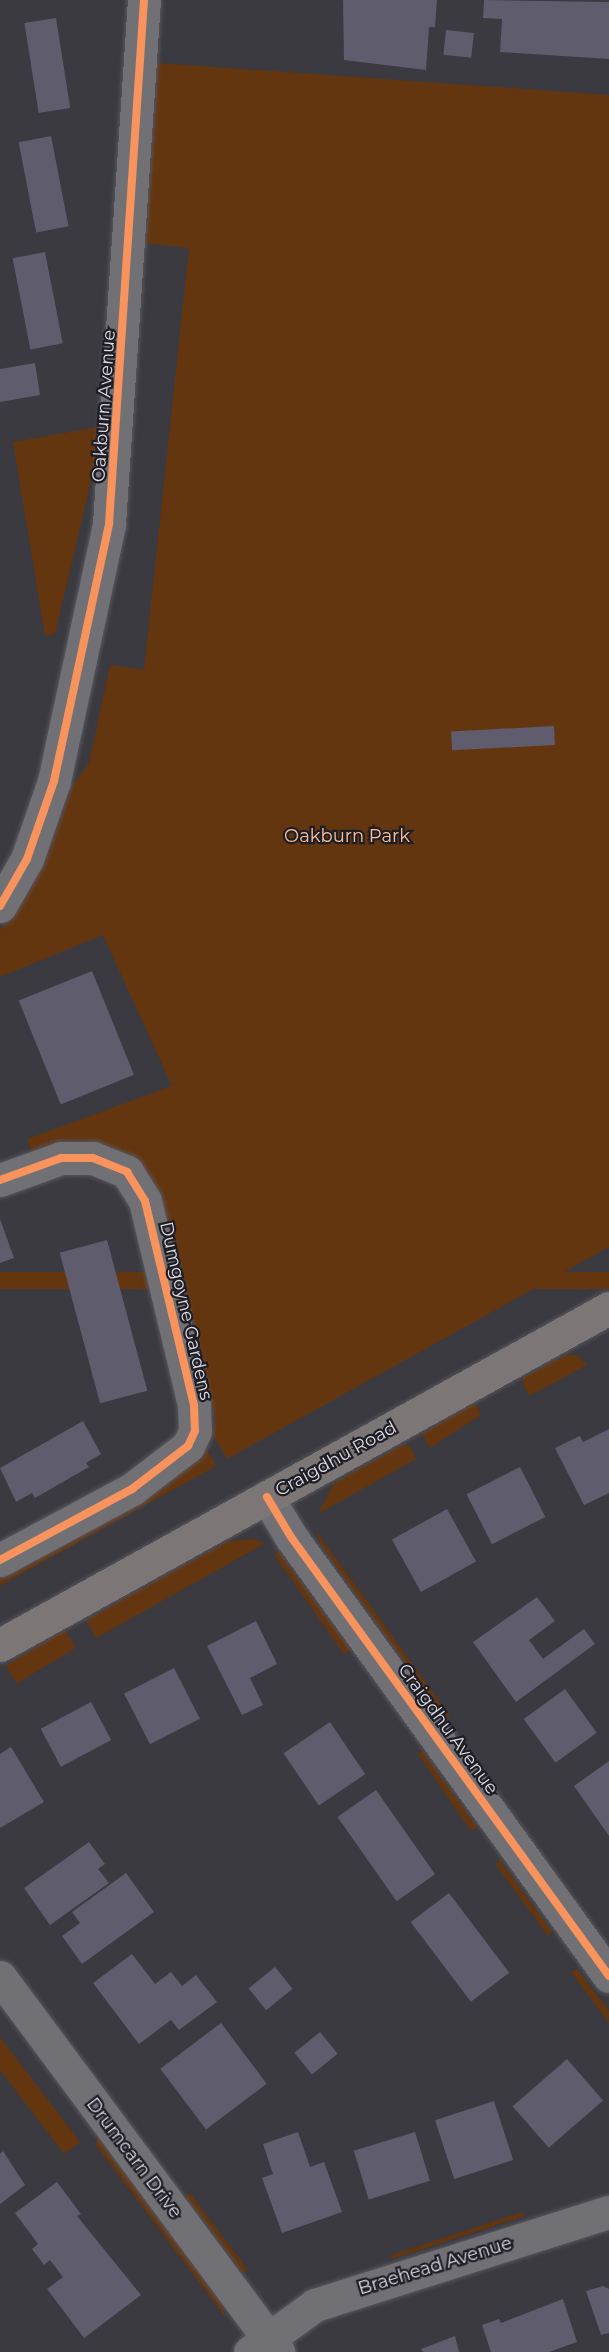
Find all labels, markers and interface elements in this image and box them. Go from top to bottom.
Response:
street label: Oakburn Avenue [88,329,120,483]
park label: Oakburn Park [284,825,410,847]
street label: Dumgoyne Gardens [155,1220,217,1402]
street label: Craigdhu Road [272,1417,400,1501]
street label: Craigdhu Avenue [393,1659,503,1799]
street label: Drumcarn Drive [82,2094,186,2222]
street label: Braehead Avenue [355,2232,515,2300]

